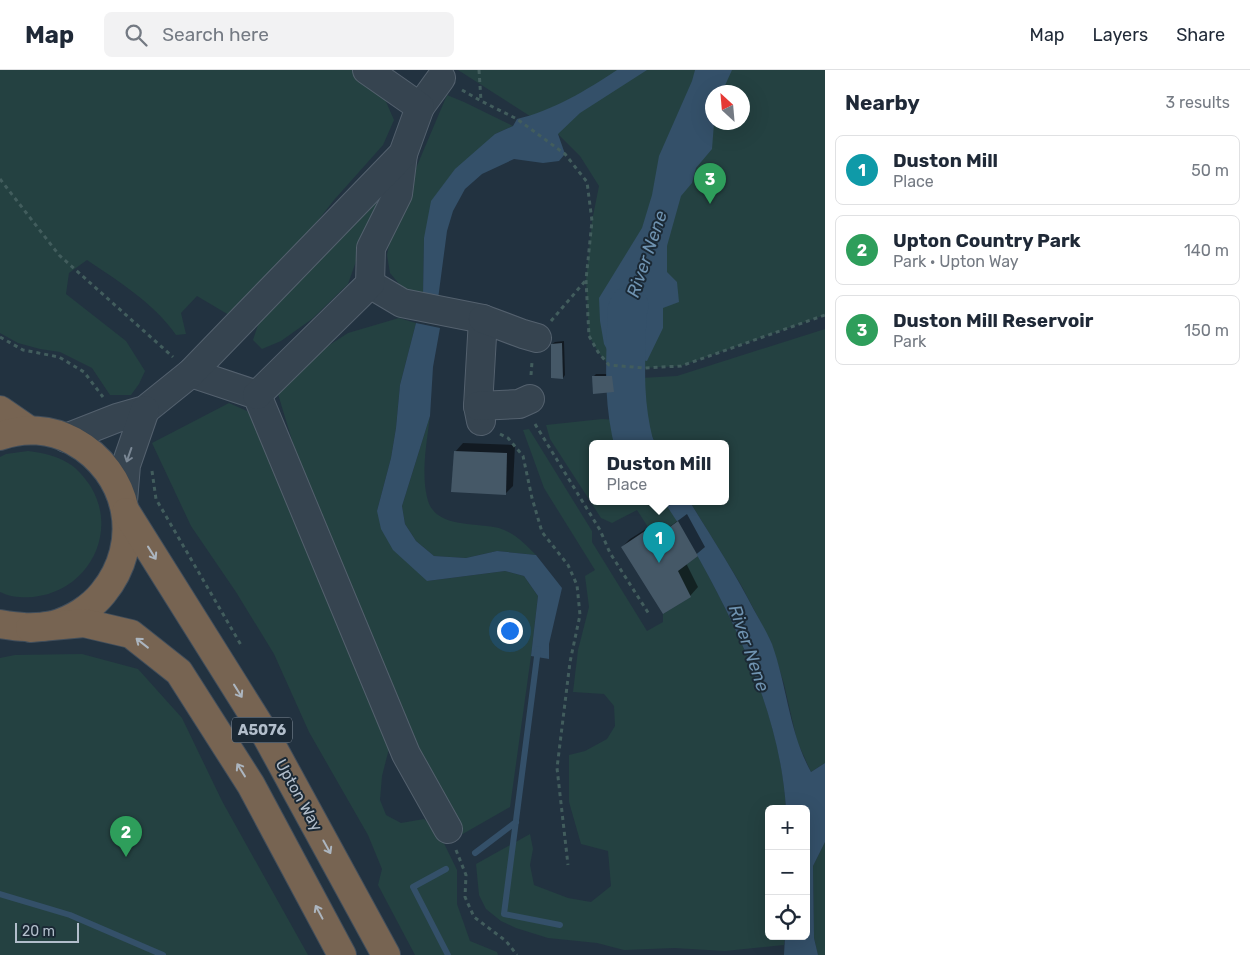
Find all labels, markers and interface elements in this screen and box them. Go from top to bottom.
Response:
search box [104,12,454,57]
text: Map [25,21,74,49]
icon: search [122,21,150,49]
text: Search here [162,23,269,46]
text: Map [1030,24,1065,46]
text: Layers [1093,24,1148,46]
text: Share [1176,24,1225,46]
north arrow [705,85,750,130]
text: Nearby [845,90,920,115]
text: 3 results [1165,93,1230,112]
text: Duston Mill [893,149,998,172]
text: 1 [858,161,866,180]
text: 50 m [1191,161,1229,180]
pin: 3 [694,163,726,204]
text: Place [893,172,934,191]
water label: River Nene [622,208,672,300]
text: Upton Country Park [893,229,1081,252]
text: 2 [857,241,867,260]
text: 140 m [1184,241,1229,260]
text: Park · Upton Way [893,252,1019,271]
text: Duston Mill Reservoir [893,309,1093,332]
text: 3 [857,321,867,340]
text: 150 m [1184,321,1229,340]
text: Park [893,332,926,351]
popup [589,440,729,505]
one-way arrow [124,446,133,462]
text: Duston Mill [606,452,712,475]
text: Place [606,475,647,494]
pin: 1 [643,522,675,563]
one-way arrow [146,546,157,560]
water label: River Nene [724,602,774,694]
your location [497,618,523,644]
one-way arrow [135,638,149,648]
one-way arrow [233,683,243,697]
road number: A5076 [232,718,292,742]
street label: Upton Way [271,756,327,834]
one-way arrow [235,763,245,777]
map controls [765,805,810,940]
button: + [765,805,810,850]
pin: 2 [110,816,142,857]
one-way arrow [323,839,332,854]
button: − [765,850,810,895]
button: locate [765,895,810,940]
one-way arrow [314,905,323,920]
scale bar [15,920,79,943]
text: 20 m [22,923,55,940]

